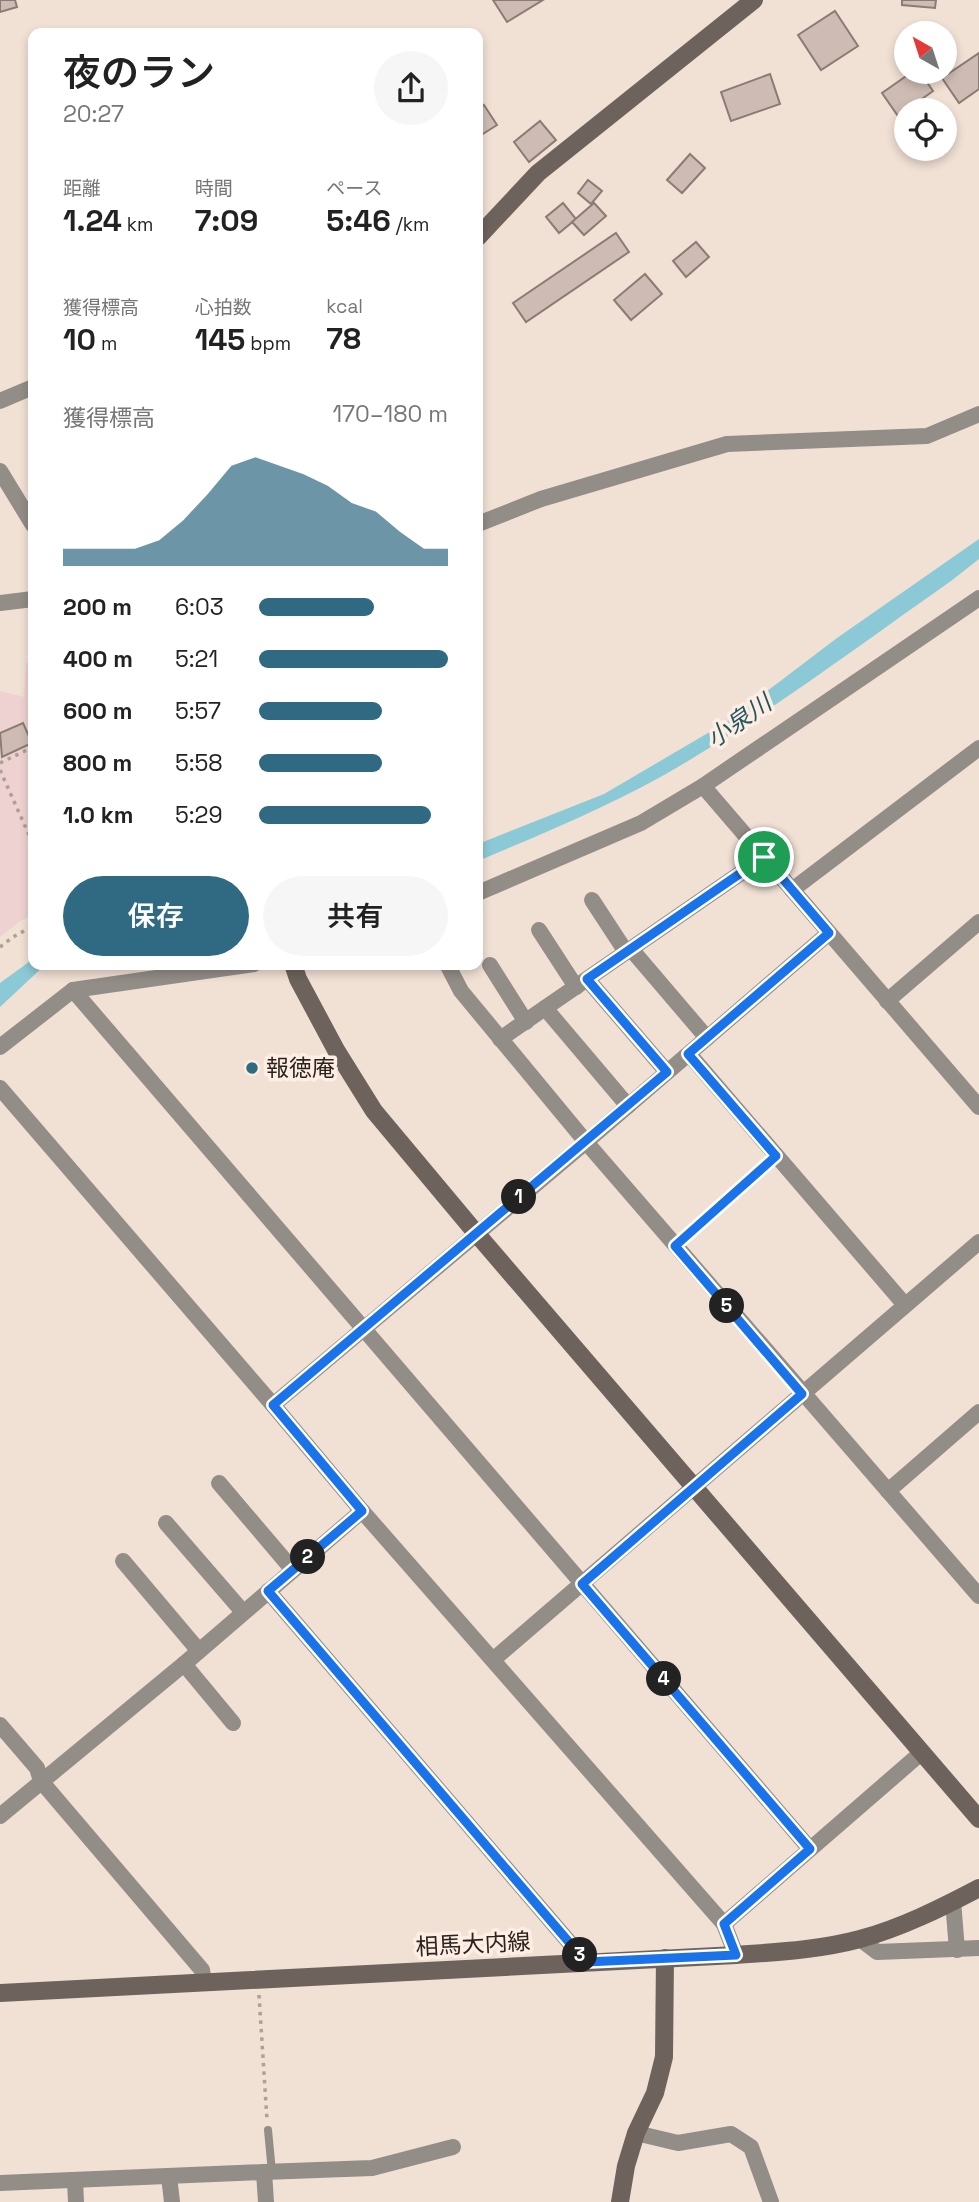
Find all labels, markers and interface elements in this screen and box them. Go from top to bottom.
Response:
north arrow [894,21,957,84]
map controls [894,21,957,161]
text: 夜のラン [63,49,215,97]
button: share [374,51,448,125]
button: locate [894,98,957,161]
text: 20:27 [63,99,124,129]
text: 距離 [63,176,101,201]
text: 時間 [195,176,233,201]
text: ペース [326,176,382,201]
text: 1.24 [63,201,122,240]
text: 7:09 [195,201,258,240]
text: 5:46 [326,201,391,240]
text: km [122,212,153,237]
text: /km [391,212,429,237]
text: kcal [326,294,363,319]
text: 獲得標高 [63,295,139,320]
text: 心拍数 [195,295,252,320]
text: 78 [326,319,361,358]
text: 10 [63,320,96,359]
text: 145 [195,320,245,359]
text: m [96,331,117,356]
text: bpm [245,331,291,356]
text: 170–180 m [333,399,448,429]
text: 獲得標高 [63,403,155,433]
text: 200 m [63,592,132,622]
text: 6:03 [175,592,224,622]
text: 400 m [63,644,133,674]
text: 5:21 [175,644,218,674]
water label: 小泉川 [700,686,780,754]
text: 600 m [63,696,133,726]
text: 5:57 [175,696,221,726]
text: 800 m [63,748,132,778]
text: 5:58 [175,748,223,778]
text: 1.0 km [63,800,133,830]
text: 5:29 [175,800,222,830]
pin [734,827,794,887]
icon: arrive [745,838,783,876]
button: 保存 [63,876,249,956]
button: 共有 [263,876,448,956]
place label: 報徳庵 [266,1053,335,1083]
marker: 報徳庵 [244,1060,260,1076]
pin: 1 [502,1180,536,1214]
text: 1 [514,1184,523,1209]
pin: 5 [710,1288,744,1324]
text: 5 [721,1293,732,1318]
pin: 2 [290,1540,326,1574]
text: 2 [302,1544,313,1569]
pin: 4 [646,1662,682,1696]
text: 4 [657,1666,670,1691]
street label: 相馬大内線 [415,1926,531,1962]
pin: 3 [562,1938,598,1972]
text: 3 [574,1942,585,1967]

